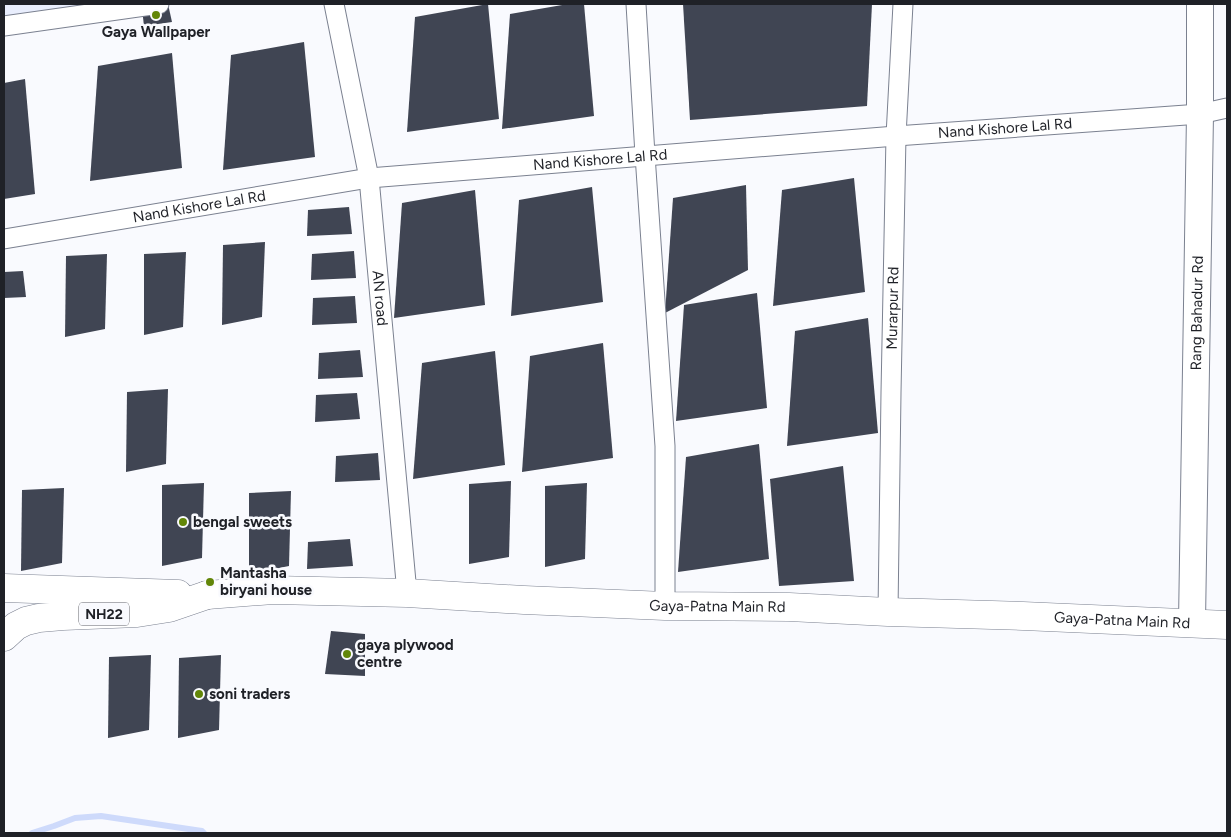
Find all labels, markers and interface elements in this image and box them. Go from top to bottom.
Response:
marker: Gaya Wallpaper [150,9,162,21]
place label: Gaya Wallpaper [102,23,211,41]
street label: Nand Kishore Lal Rd [937,114,1073,142]
street label: Nand Kishore Lal Rd [532,145,668,174]
street label: Nand Kishore Lal Rd [131,186,267,226]
street label: Rang Bahadur Rd [1187,255,1207,371]
street label: Murarpur Rd [883,266,902,350]
street label: AN road [368,269,391,327]
place label: bengal sweets [193,513,292,531]
marker: bengal sweets [177,516,189,528]
place label: Mantasha biryani house [220,564,313,599]
marker: Mantasha biryani house [204,576,216,588]
street label: Gaya-Patna Main Rd [649,596,786,616]
road number: NH22 [79,602,129,626]
street label: Gaya-Patna Main Rd [1054,608,1191,632]
place label: gaya plywood centre [357,636,454,671]
marker: gaya plywood centre [341,648,353,660]
place label: soni traders [209,685,290,703]
marker: soni traders [193,688,205,700]

